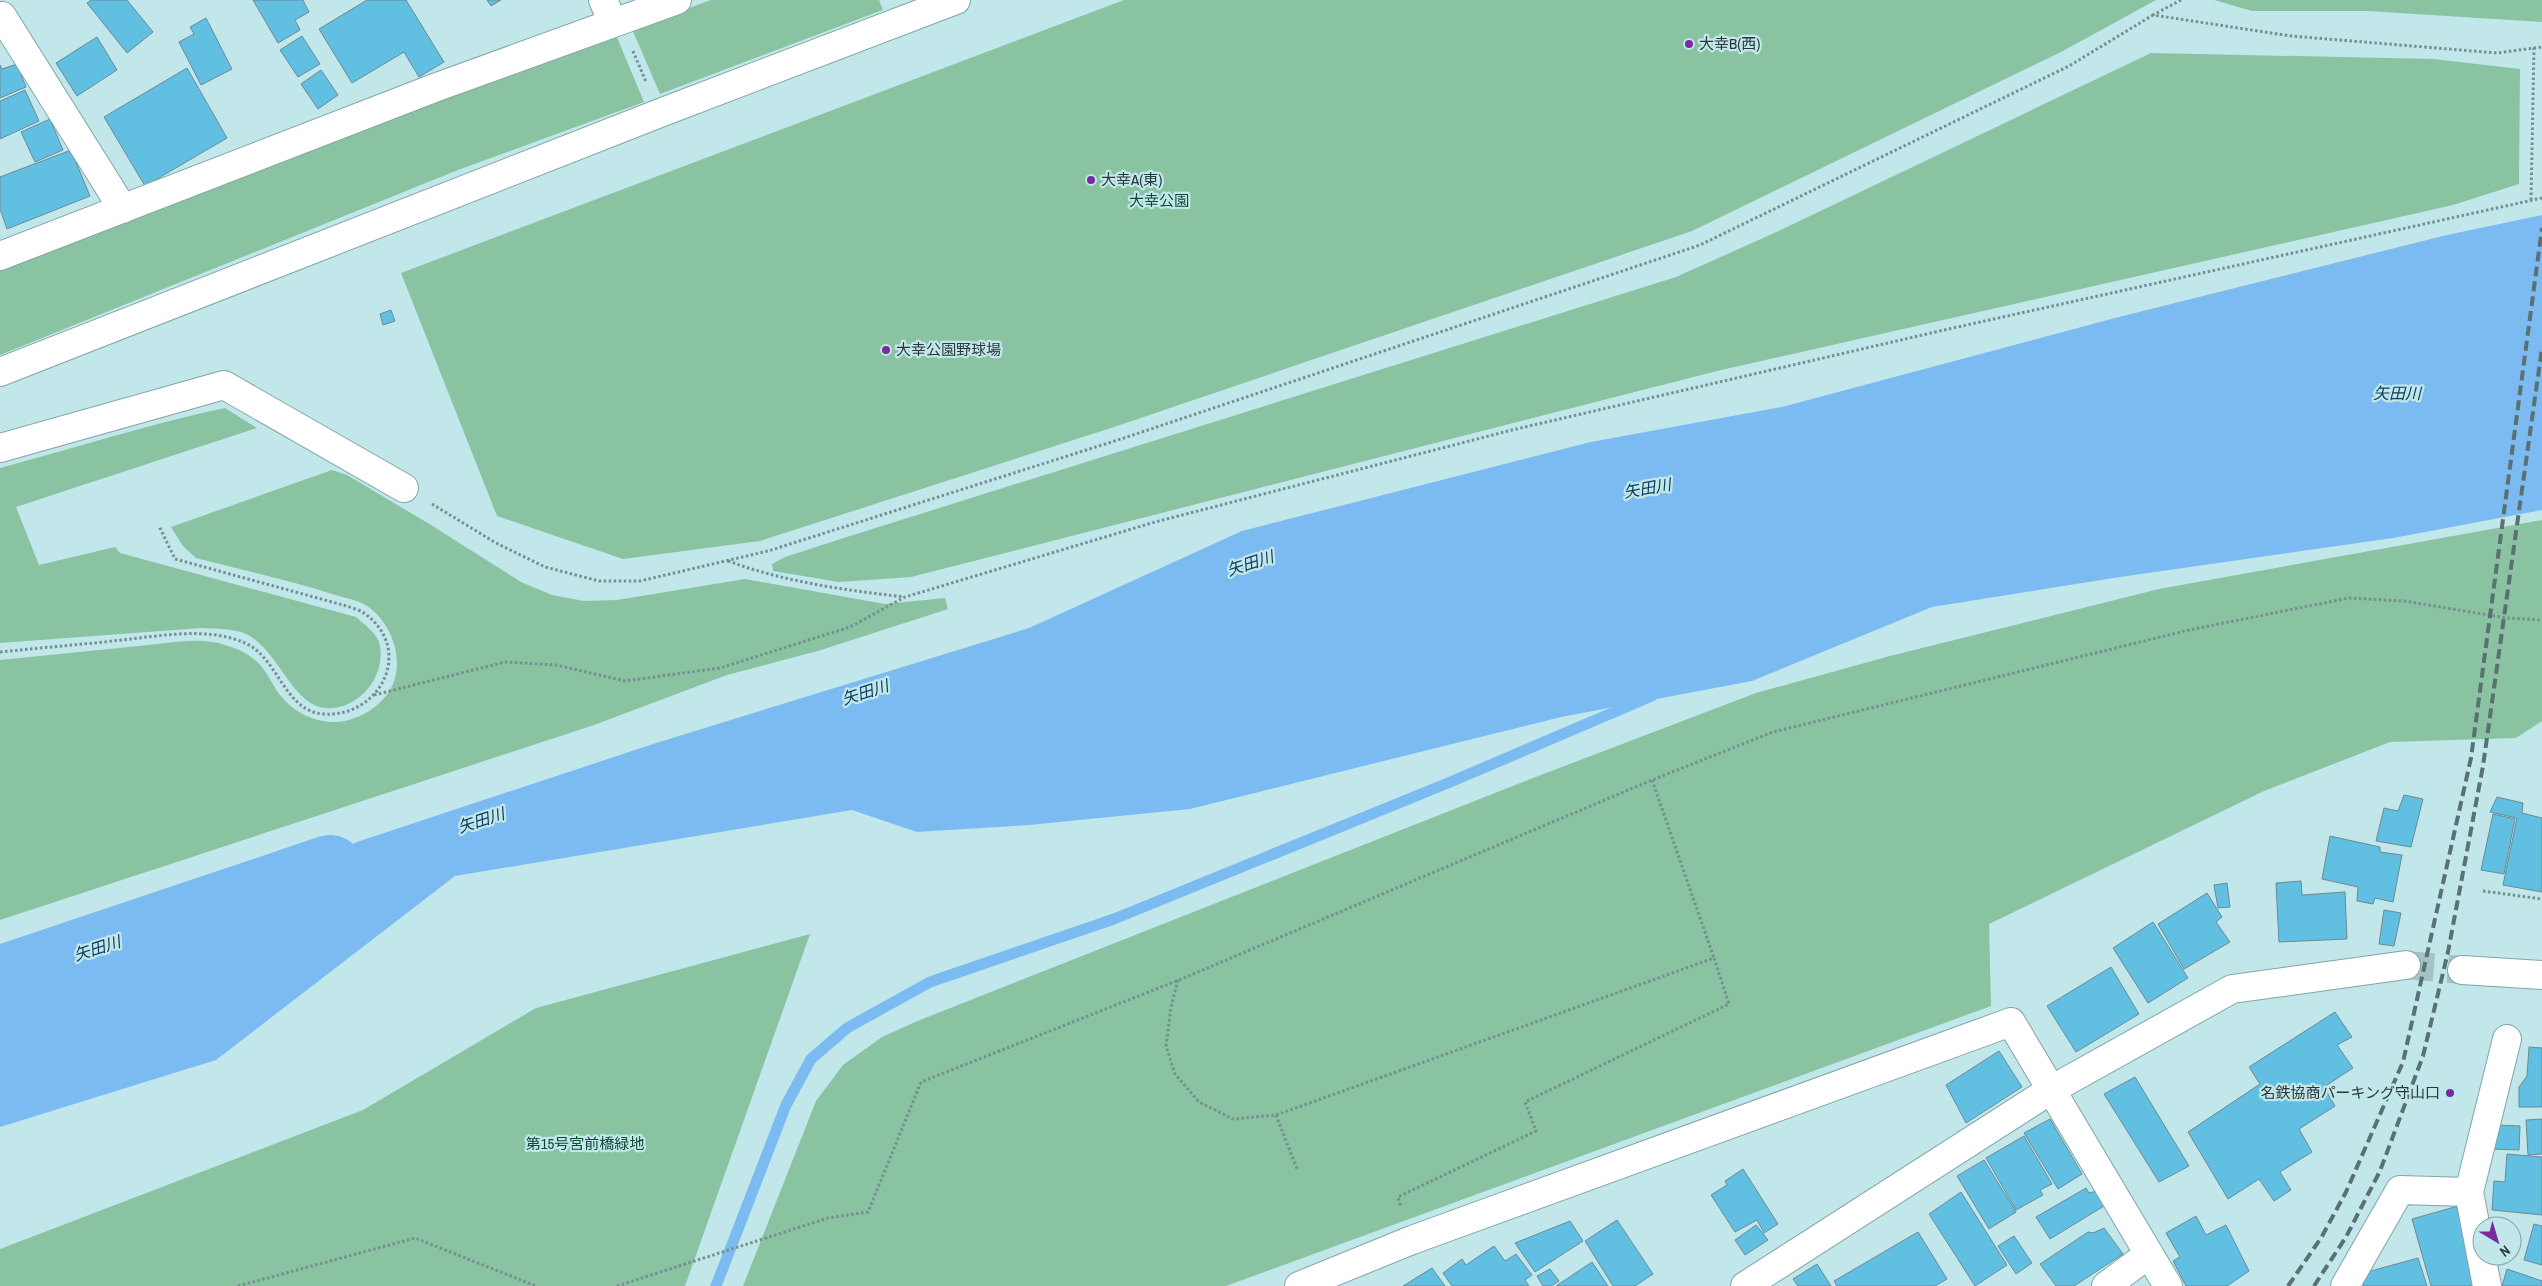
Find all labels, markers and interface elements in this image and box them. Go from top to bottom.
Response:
place label: 大幸B(西) [1699,33,1760,54]
marker: 大幸B(西) [1683,38,1695,50]
place label: 大幸A(東) [1101,169,1162,190]
marker: 大幸A(東) [1085,174,1097,186]
park label: 大幸公園 [1129,190,1189,211]
place label: 大幸公園野球場 [896,339,1001,360]
marker: 大幸公園野球場 [880,344,892,356]
water label: 矢田川 [2373,382,2423,404]
water label: 矢田川 [1621,473,1675,503]
water label: 矢田川 [1224,545,1278,581]
water label: 矢田川 [839,674,893,710]
water label: 矢田川 [455,802,509,838]
water label: 矢田川 [71,930,125,966]
place label: 名鉄協商パーキング守山口 [2260,1082,2440,1103]
marker: 名鉄協商パーキング守山口 [2444,1087,2456,1099]
park label: 第15号宮前橋緑地 [526,1133,644,1154]
north arrow [2472,1216,2522,1266]
text: N [2496,1242,2514,1261]

